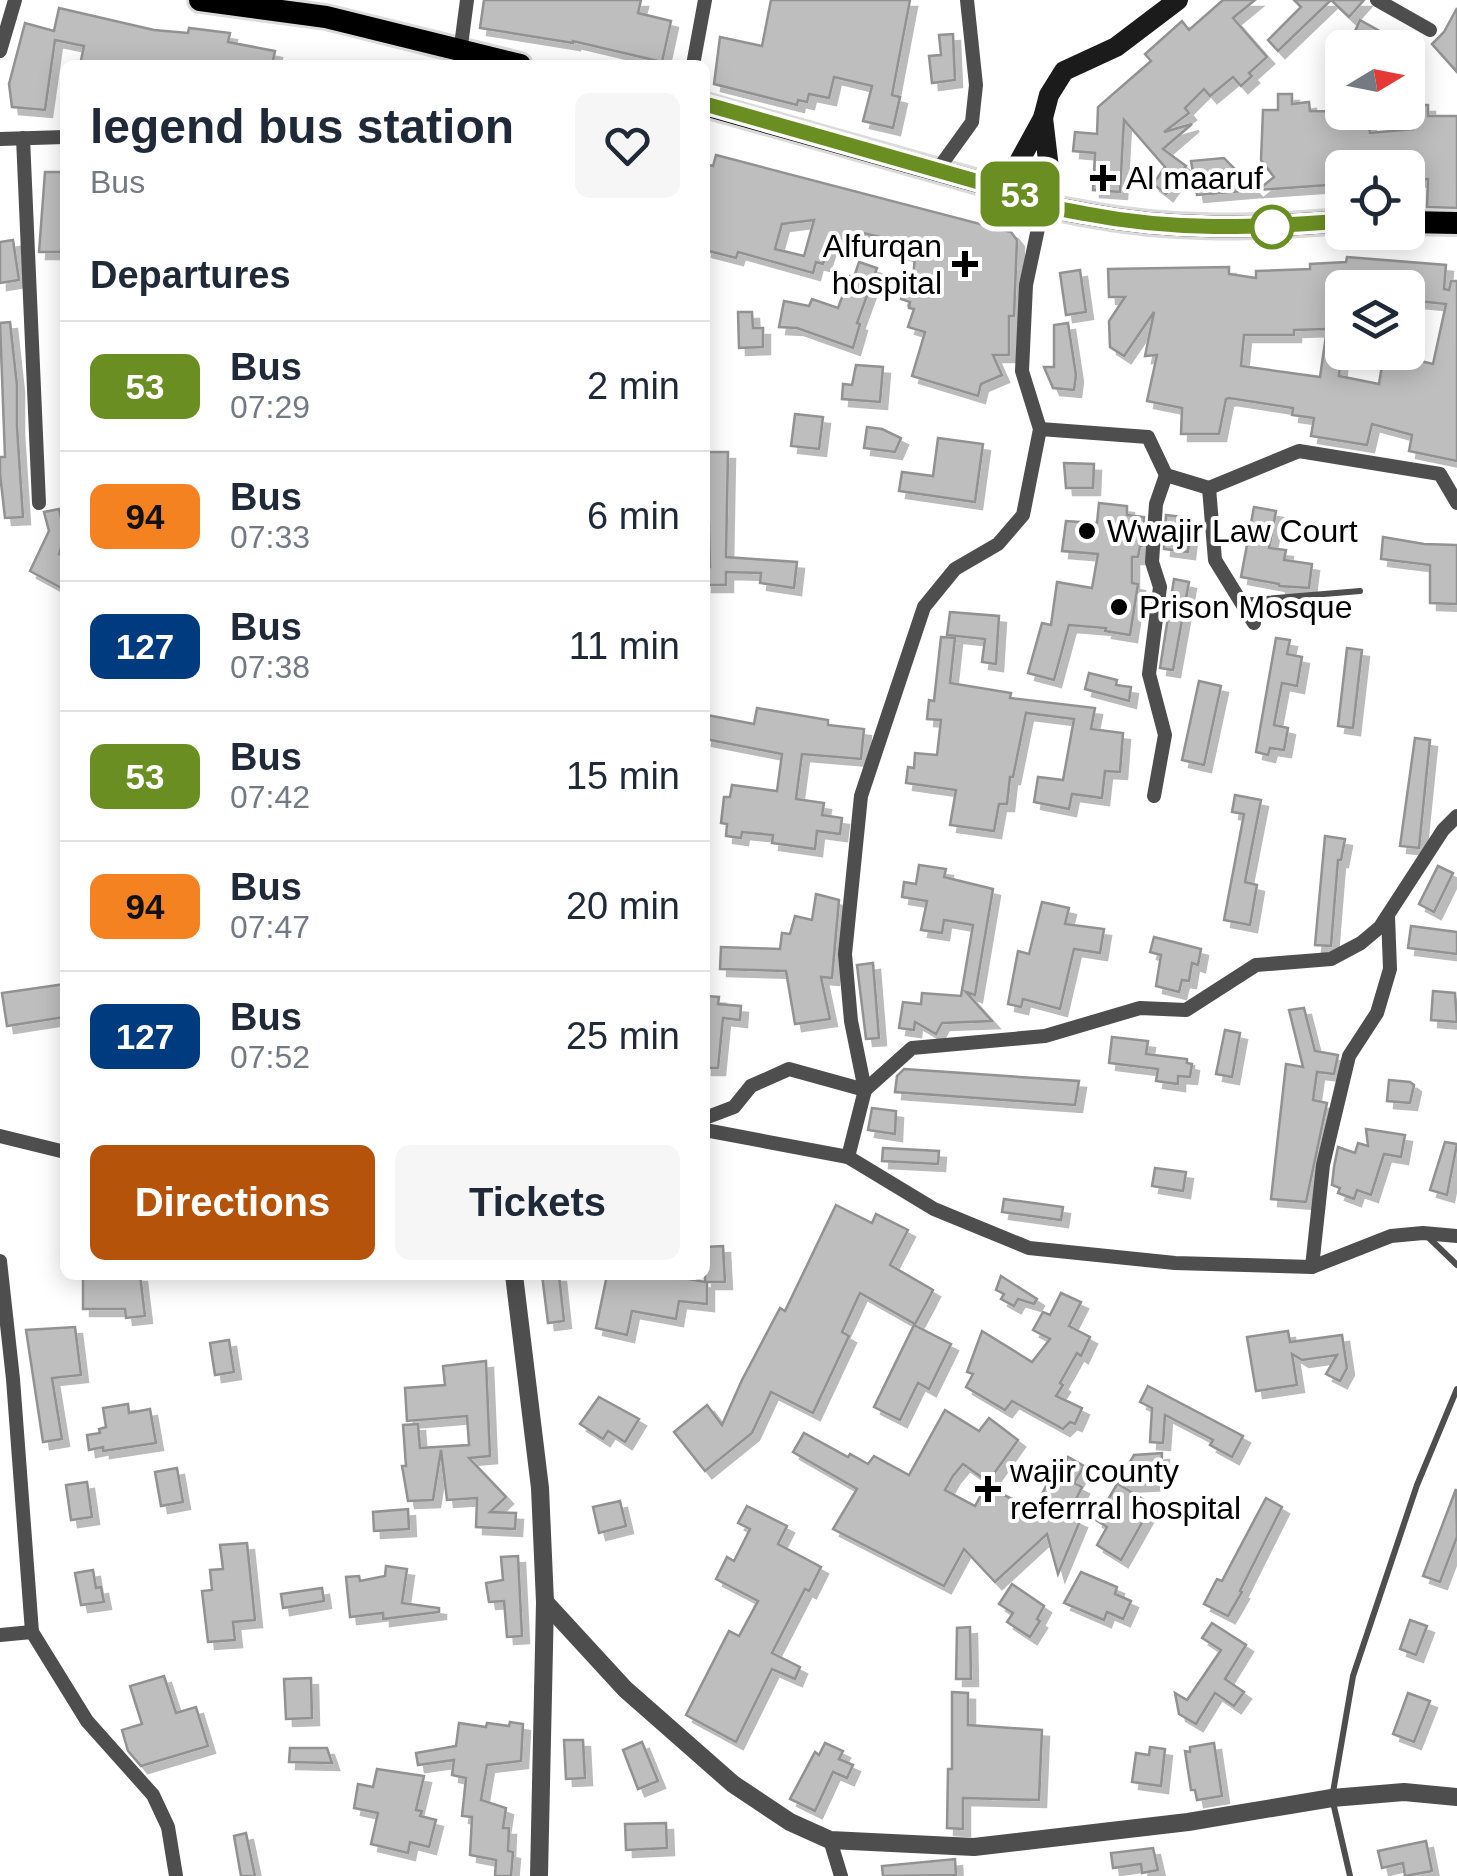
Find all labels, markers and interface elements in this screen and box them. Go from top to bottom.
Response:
north arrow [1325,30,1425,130]
map controls [1325,30,1425,370]
button: heart [575,93,680,198]
text: legend bus station [90,100,514,153]
button: locate [1325,150,1425,250]
place label: Al maaruf [1126,160,1263,196]
line badge: 53 [975,162,1065,226]
text: Bus [90,164,145,200]
marker: Al maaruf [1090,165,1116,191]
text: 53 [1001,175,1039,214]
unlabelled marker [1251,206,1293,248]
place label: Alfurqan hospital [823,228,942,301]
marker: Alfurqan hospital [952,251,978,277]
text: Departures [90,254,291,296]
button: layers [1325,270,1425,370]
text: Bus [230,346,302,388]
text: 2 min [587,365,680,407]
text: 53 [126,367,164,406]
text: 07:29 [230,389,310,425]
text: Bus [230,476,302,518]
text: 6 min [587,495,680,537]
text: 94 [126,497,164,536]
place label: Wwajir Law Court [1107,513,1358,549]
text: 07:33 [230,519,310,555]
marker: Wwajir Law Court [1076,520,1098,542]
place label: Prison Mosque [1139,589,1352,625]
marker: Prison Mosque [1108,596,1130,618]
text: Bus [230,606,302,648]
text: 11 min [569,625,680,667]
text: 127 [116,627,174,666]
text: 07:38 [230,649,310,685]
text: Bus [230,736,302,778]
text: 15 min [566,755,680,797]
text: 53 [126,757,164,796]
text: 07:42 [230,779,310,815]
text: Bus [230,866,302,908]
text: 20 min [566,885,680,927]
text: 94 [126,887,164,926]
text: 07:47 [230,909,310,945]
text: Bus [230,996,302,1038]
text: 25 min [566,1015,680,1057]
text: 127 [116,1017,174,1056]
text: 07:52 [230,1039,310,1075]
button: Directions [90,1145,375,1260]
button: Tickets [395,1145,680,1260]
place label: wajir county referrral hospital [1009,1453,1241,1526]
marker: wajir county referrral hospital [975,1476,1001,1502]

